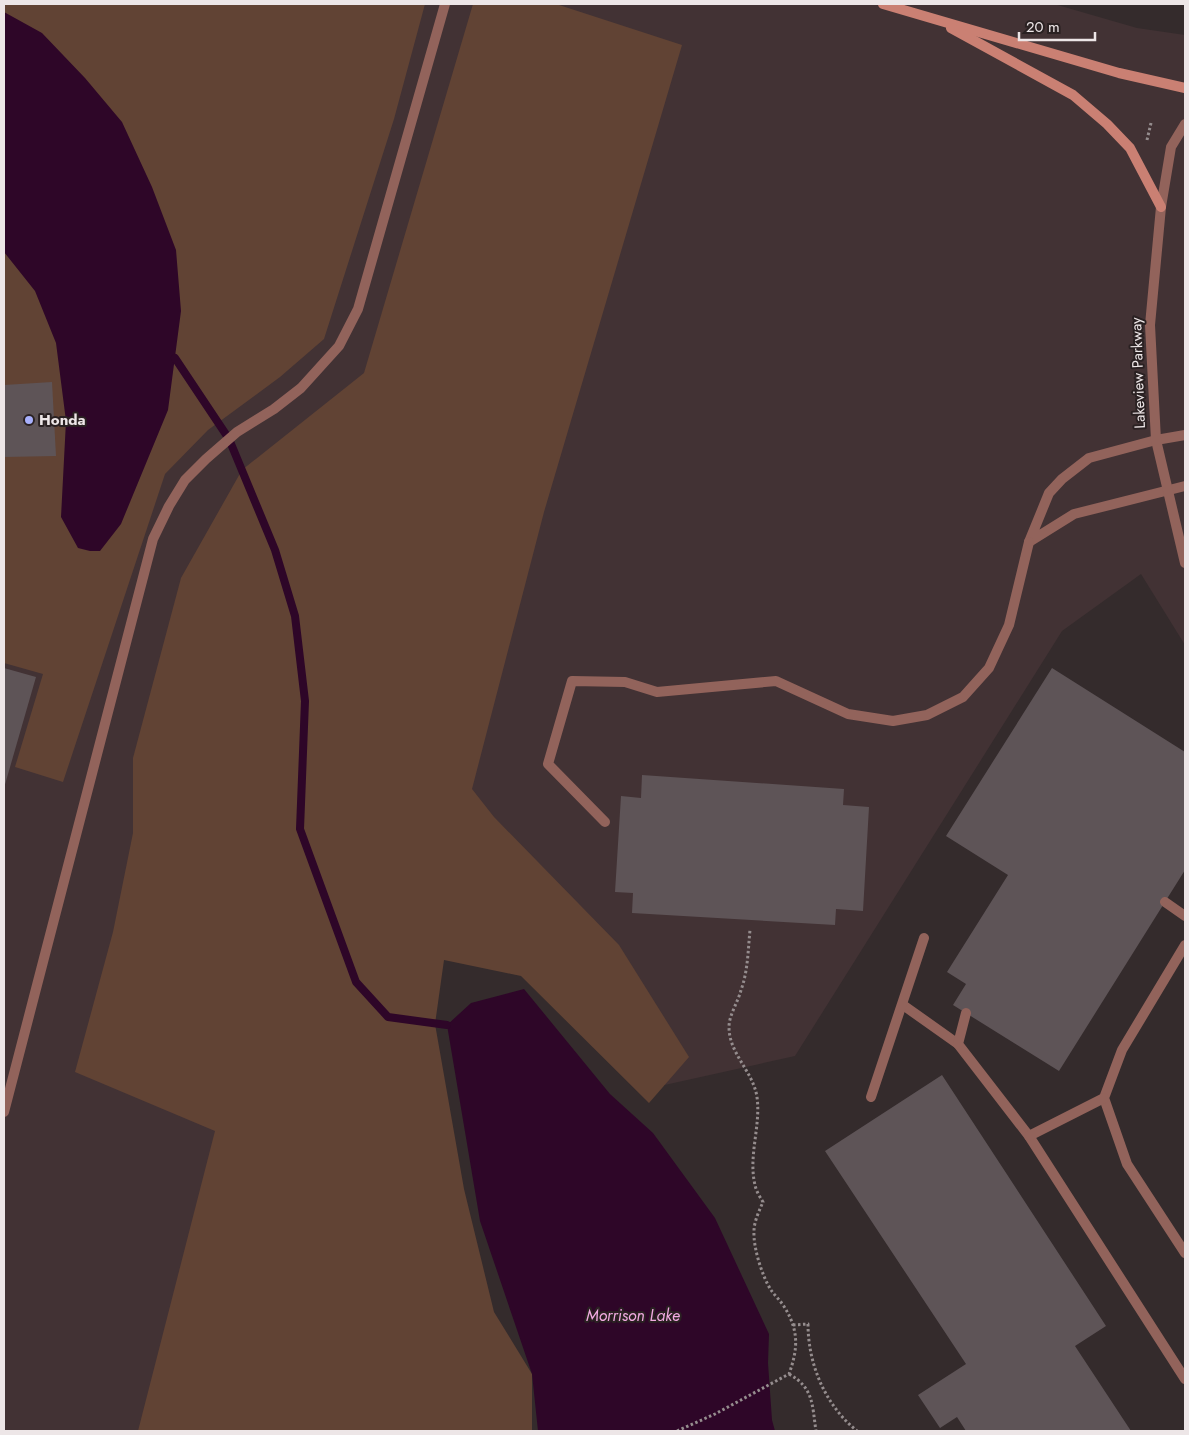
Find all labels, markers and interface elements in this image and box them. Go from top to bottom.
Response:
scale bar [1019,10,1095,42]
text: 20 m [1026,16,1060,38]
street label: Lakeview Parkway [1125,317,1151,429]
place label: Honda [39,409,86,431]
marker: Honda [23,414,35,426]
water label: Morrison Lake [586,1304,680,1327]

